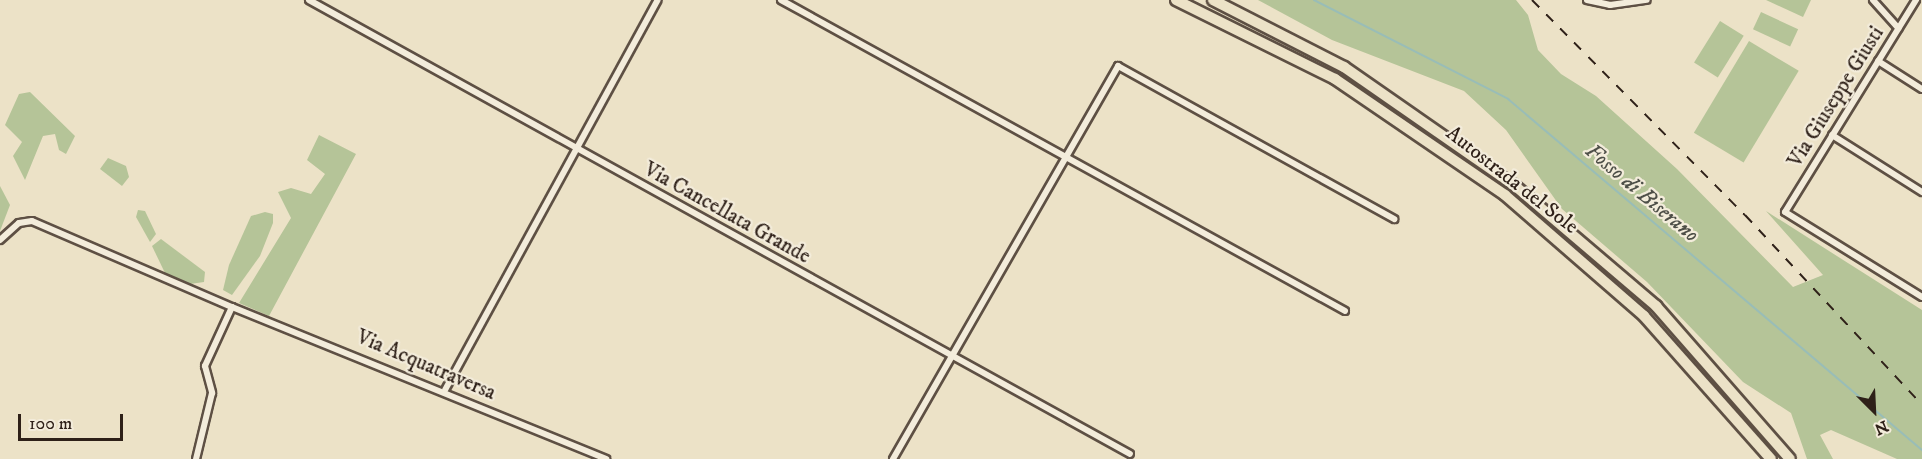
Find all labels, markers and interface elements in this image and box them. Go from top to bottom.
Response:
street label: Via Giuseppe Giusti [1783,22,1889,172]
street label: Autostrada del Sole [1441,121,1583,239]
water label: Fosso di Biserano [1580,138,1704,248]
street label: Via Cancellata Grande [639,157,815,269]
street label: Via Acquatraversa [353,324,499,406]
north arrow [1844,381,1904,441]
scale bar [21,402,126,440]
text: 100 m [29,413,72,435]
text: N [1871,416,1891,439]

